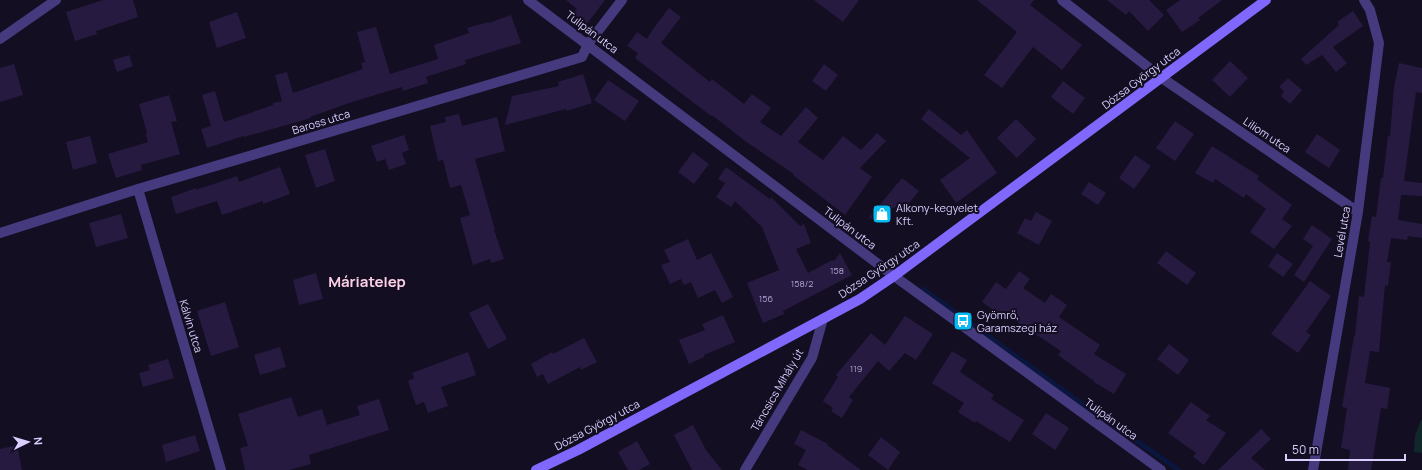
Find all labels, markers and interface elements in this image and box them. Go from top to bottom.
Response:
street label: Tulipán utca [563,7,622,56]
street label: Dózsa György utca [1098,43,1183,112]
street label: Baross utca [290,106,352,137]
street label: Liliom utca [1241,113,1294,156]
place label: Alkony-kegyelet Kft. [896,200,978,228]
street label: Tulipán utca [821,203,880,252]
shop icon: Alkony-kegyelet Kft. [871,203,893,225]
street label: Levél utca [1330,205,1353,259]
street label: Dózsa György utca [835,236,922,301]
house number: 158 [830,264,844,277]
district label: Máriatelep [328,271,406,292]
house number: 158/2 [791,277,813,290]
house number: 156 [759,292,774,305]
street label: Kálvin utca [176,297,207,354]
place label: Gyömrő, Garamszegi ház [977,307,1058,335]
bus stop icon: Gyömrő, Garamszegi ház [952,310,974,332]
street label: Táncsics Mihály út [747,346,806,434]
house number: 119 [850,362,862,375]
street label: Tulipán utca [1082,394,1141,443]
street label: Dózsa György utca [551,396,642,453]
north arrow [8,422,48,462]
text: N [31,436,46,446]
scale bar [1286,436,1405,462]
text: 50 m [1292,441,1319,458]

